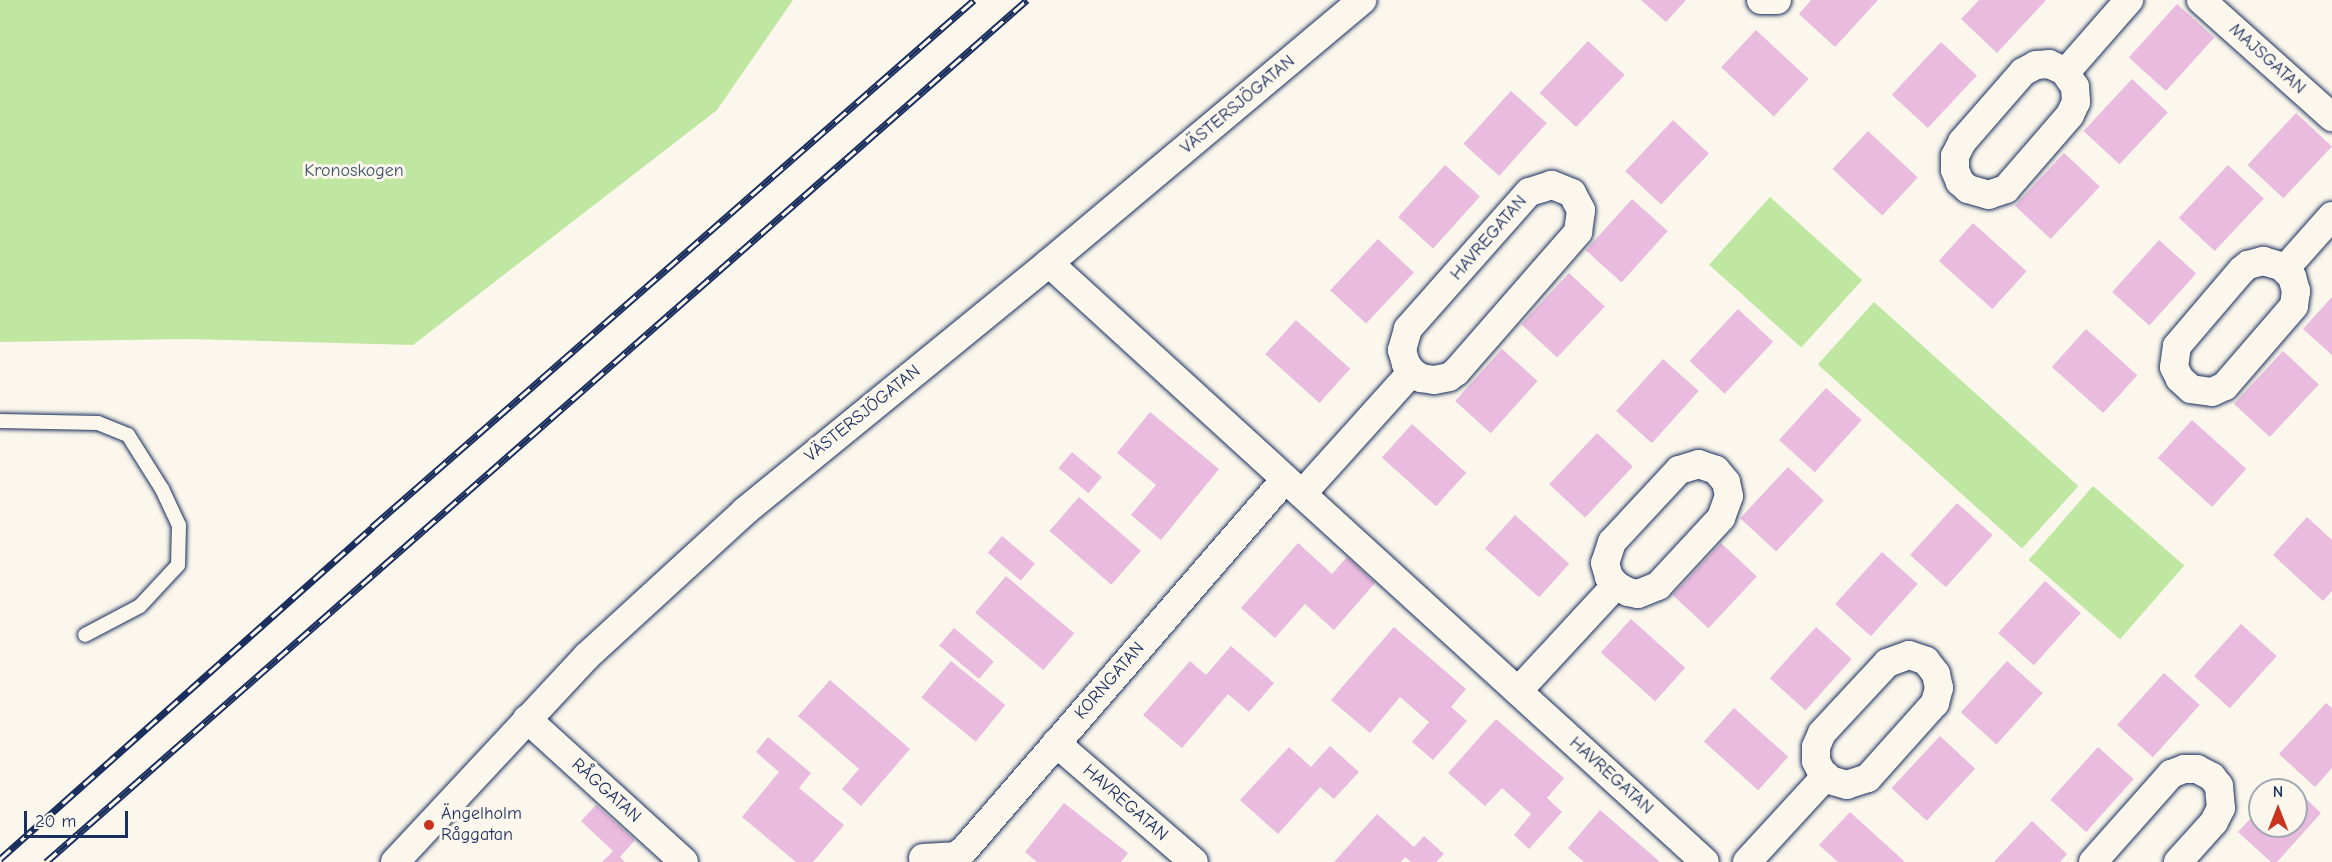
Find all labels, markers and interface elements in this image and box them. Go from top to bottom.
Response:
street label: MAJSGATAN [2224,19,2310,99]
street label: VÄSTERSJÖGATAN [1176,51,1300,159]
park label: Kronoskogen [304,160,404,182]
street label: HAVREGATAN [1446,191,1532,285]
street label: VÄSTERSJÖGATAN [801,361,925,467]
street label: KORNGATAN [1070,638,1150,724]
street label: HAVREGATAN [1564,733,1658,819]
street label: RÅGGATAN [567,754,645,828]
street label: HAVREGATAN [1078,760,1172,846]
north arrow [2248,778,2308,838]
text: N [2273,783,2283,801]
scale bar [27,799,130,837]
place label: Ängelholm Råggatan [441,804,522,846]
text: 20 m [35,811,76,832]
marker: Ängelholm Råggatan [422,818,436,832]

